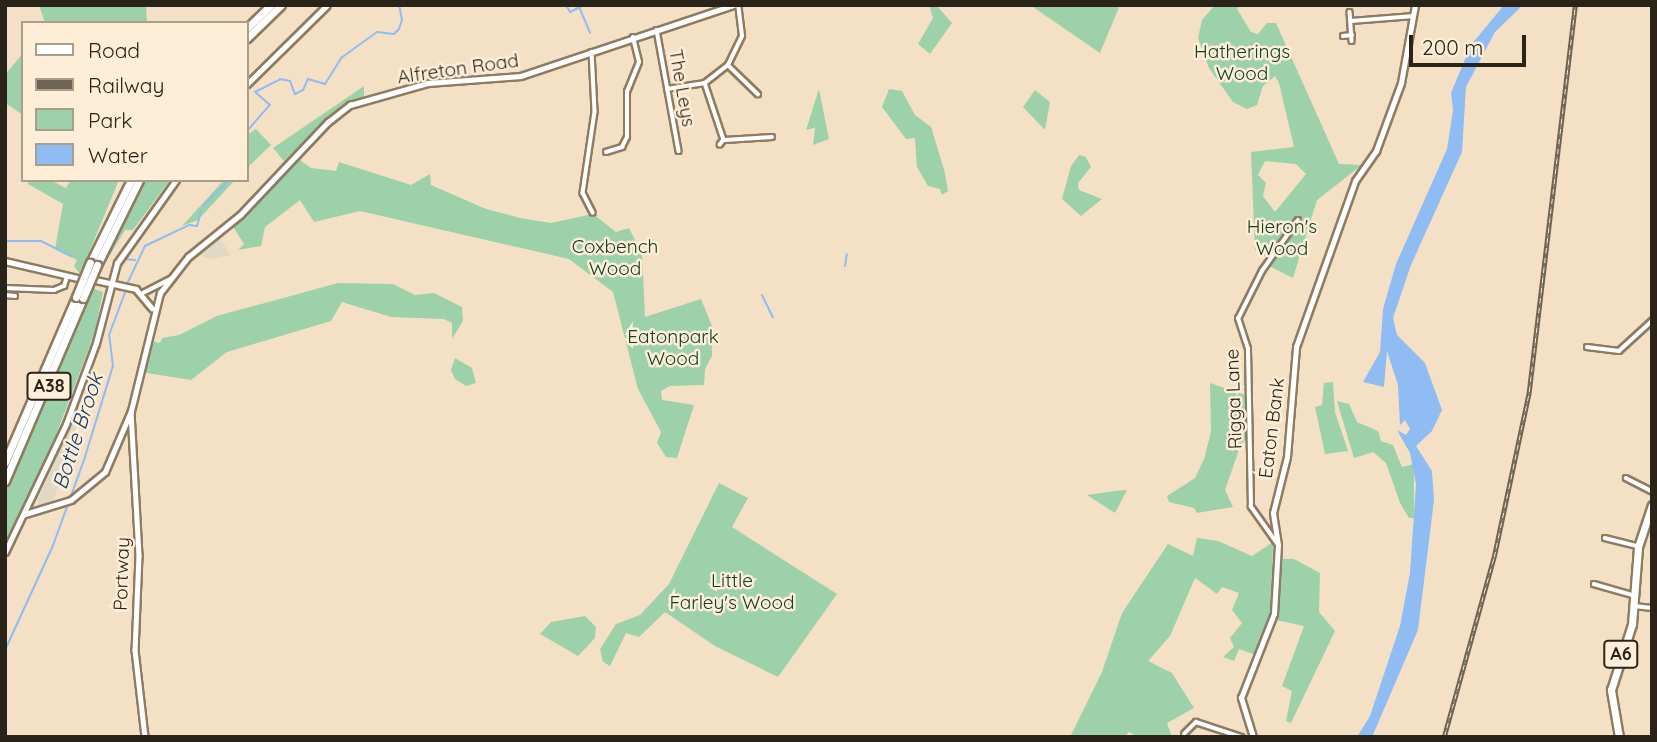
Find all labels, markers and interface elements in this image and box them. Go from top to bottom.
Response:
legend [21,21,248,182]
scale bar [1412,21,1529,65]
text: 200 m [1422,34,1484,60]
text: Road [88,37,140,63]
park label: Hatherings Wood [1194,41,1290,85]
street label: The Leys [664,47,700,129]
street label: Alfreton Road [396,49,520,89]
text: Railway [88,72,164,98]
text: Park [88,107,132,133]
text: Water [88,142,148,168]
park label: Hieron's Wood [1247,216,1317,260]
park label: Coxbench Wood [572,236,658,280]
park label: Eatonpark Wood [627,326,719,370]
street label: Rigga Lane [1221,348,1247,450]
water label: Bottle Brook [46,370,108,492]
road number: A38 [26,372,72,400]
street label: Eaton Bank [1255,376,1289,480]
street label: Portway [109,537,135,611]
park label: Little Farley's Wood [669,570,795,614]
road number: A6 [1602,640,1640,668]

